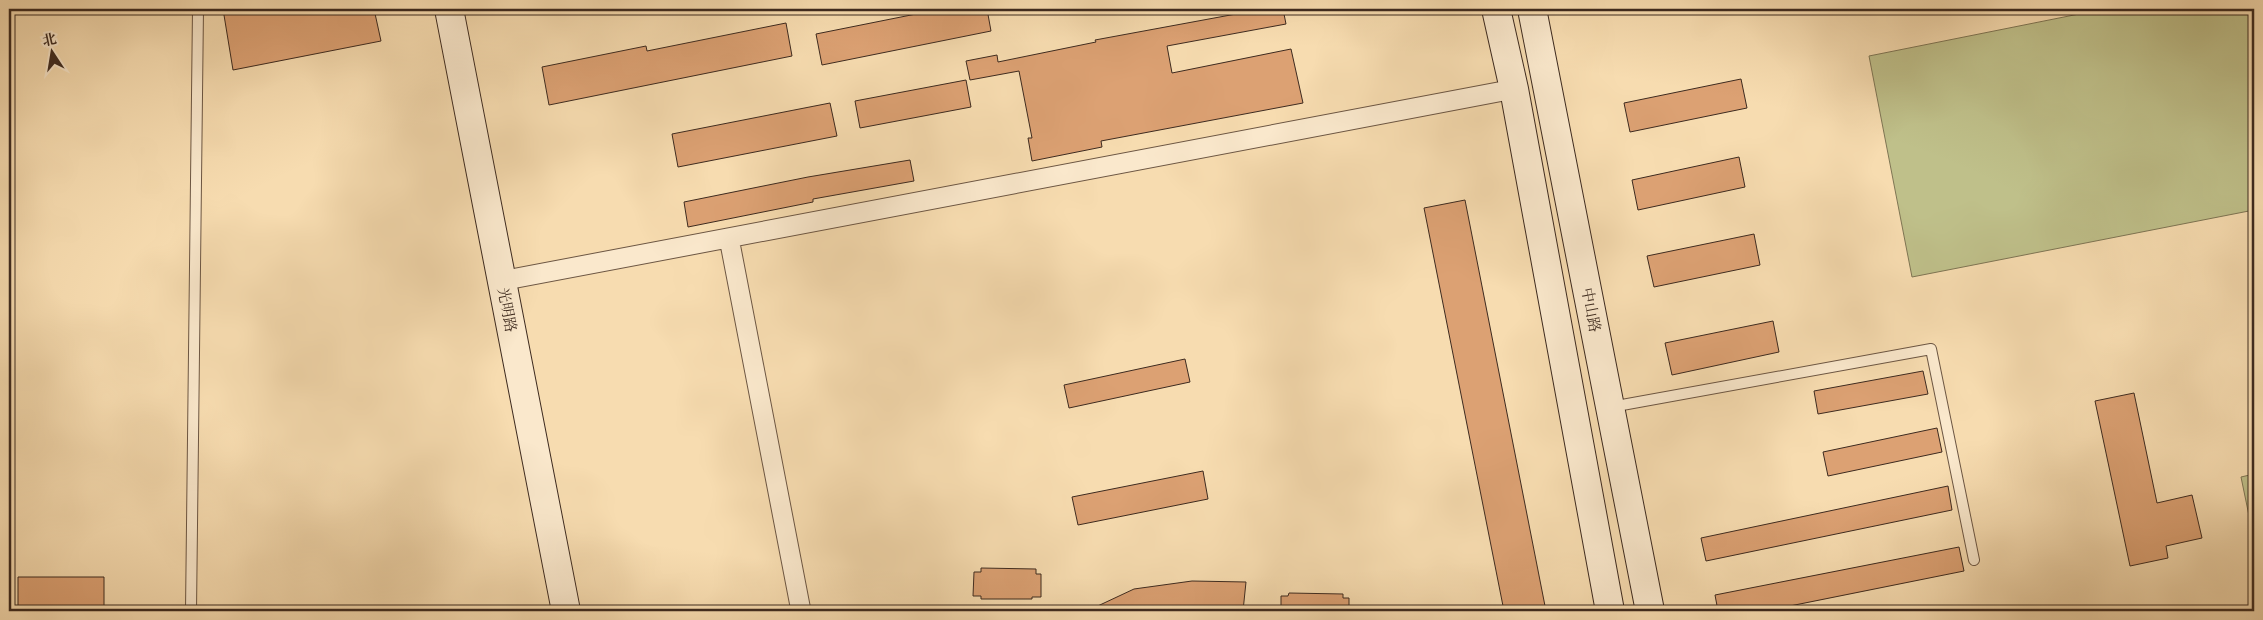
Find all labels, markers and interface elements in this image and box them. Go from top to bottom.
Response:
north arrow [28,28,78,78]
text: 北 [41,29,58,50]
street label: 光明路 [494,286,521,334]
street label: 中山路 [1578,286,1605,334]

